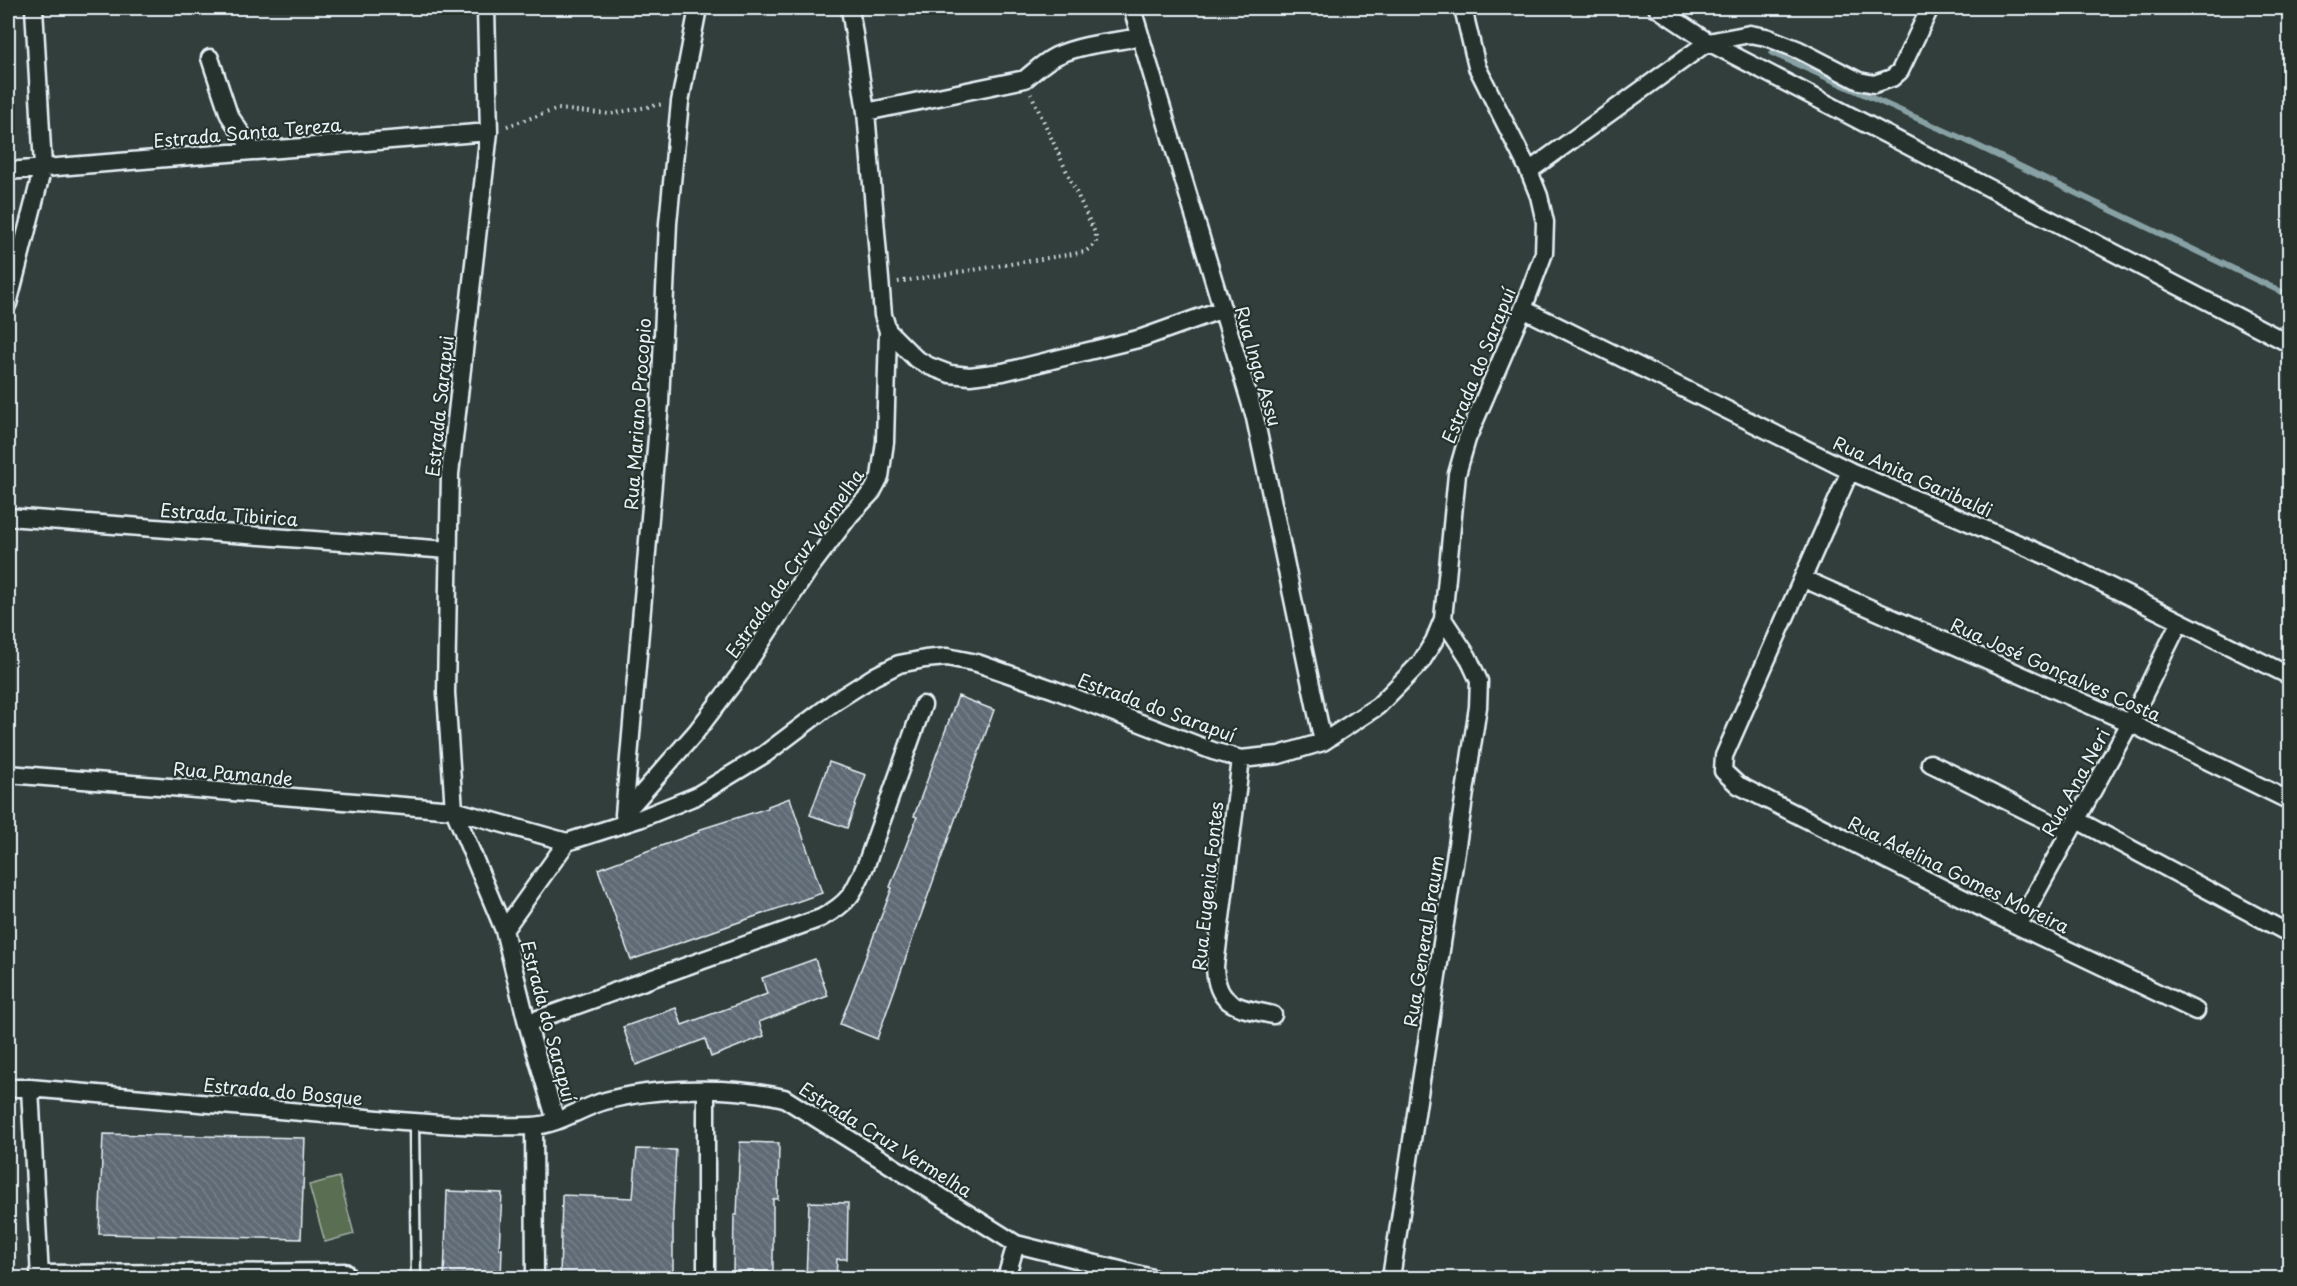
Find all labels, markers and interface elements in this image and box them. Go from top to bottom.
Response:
street label: Estrada Santa Tereza [152,110,343,154]
street label: Estrada do Sarapuí [1434,282,1522,447]
street label: Rua Inga Assu [1229,303,1289,429]
street label: Rua Mariano Procopio [617,317,657,511]
street label: Estrada Sarapui [418,334,460,478]
street label: Rua Anita Garibaldi [1829,429,1997,523]
street label: Estrada da Cruz Vermelha [718,462,870,663]
street label: Estrada Tibirica [159,496,300,532]
street label: Rua José Gonçalves Costa [1947,610,2166,728]
street label: Estrada do Sarapuí [1074,666,1240,748]
street label: Rua Ana Neri [2034,723,2116,841]
street label: Rua Pamande [172,754,294,792]
street label: Rua Eugenia Fontes [1185,800,1229,972]
street label: Rua Adelina Gomes Moreira [1844,809,2075,940]
street label: Rua General Braum [1396,853,1450,1029]
street label: Estrada do Sarapuí [514,937,584,1105]
street label: Estrada do Bosque [202,1071,364,1111]
street label: Estrada Cruz Vermelha [794,1075,978,1204]

